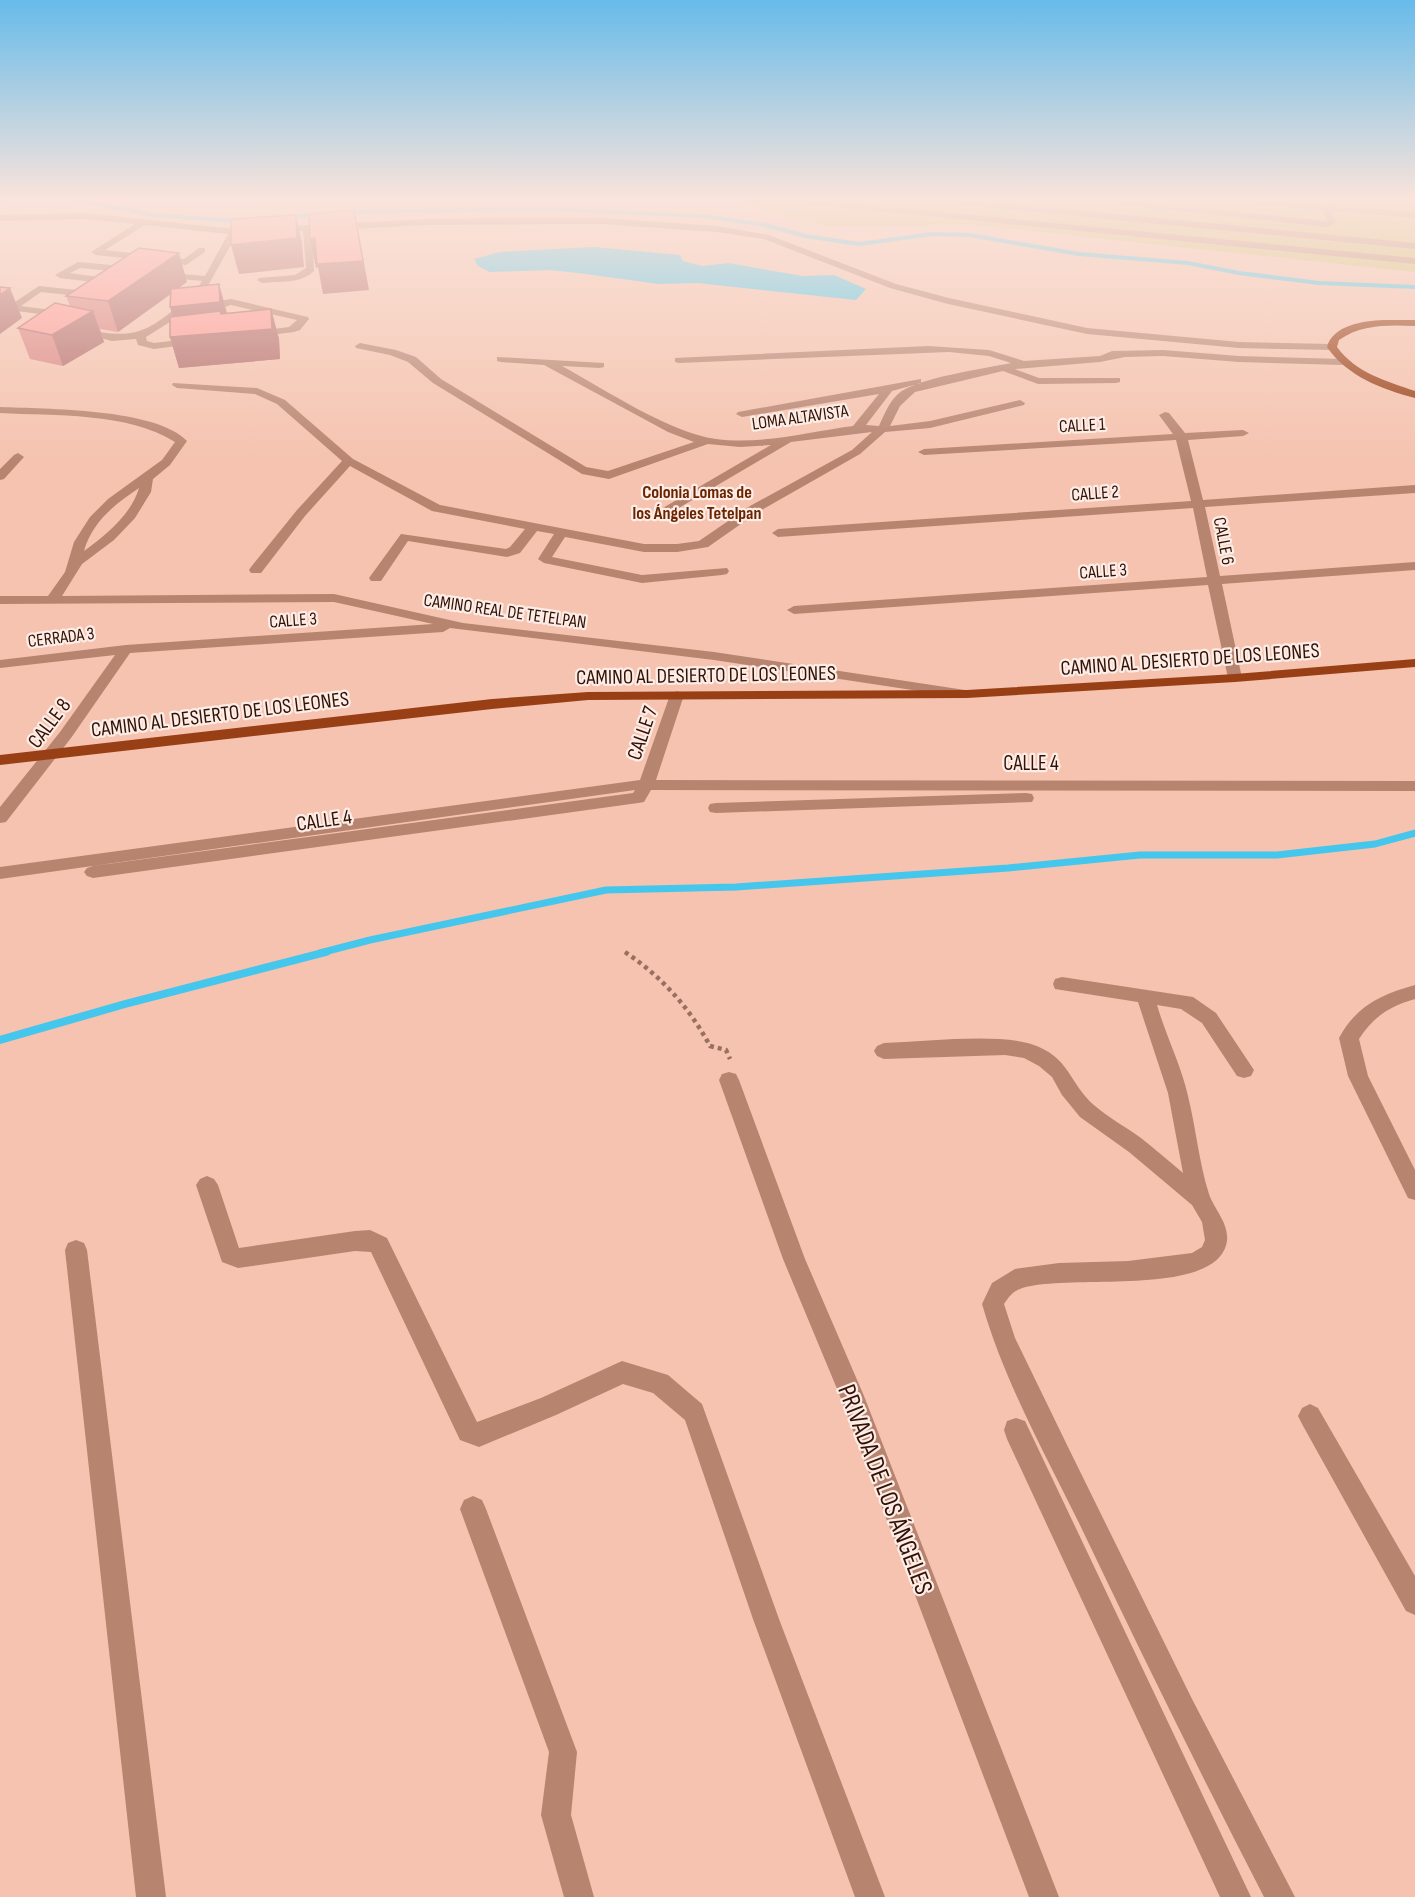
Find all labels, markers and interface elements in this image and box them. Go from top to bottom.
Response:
street label: LOMA ALTAVISTA [751,400,850,435]
street label: CALLE 1 [1058,414,1106,437]
street label: CALLE 2 [1071,481,1119,506]
district label: Colonia Lomas de los Ángeles Tetelpan [633,482,762,524]
street label: CALLE 6 [1209,516,1238,567]
street label: CALLE 3 [1079,559,1128,584]
street label: CAMINO REAL DE TETELPAN [422,590,588,633]
street label: CALLE 3 [269,608,318,633]
street label: CERRADA 3 [26,623,96,652]
street label: CAMINO AL DESIERTO DE LOS LEONES [1060,638,1320,681]
street label: CAMINO AL DESIERTO DE LOS LEONES [576,661,836,690]
street label: CAMINO AL DESIERTO DE LOS LEONES [90,686,350,743]
street label: CALLE 8 [23,693,76,753]
street label: CALLE 7 [622,702,663,763]
street label: CALLE 4 [1003,751,1059,776]
street label: CALLE 4 [295,804,354,837]
street label: PRIVADA DE LOS ÁNGELES [830,1380,939,1599]

